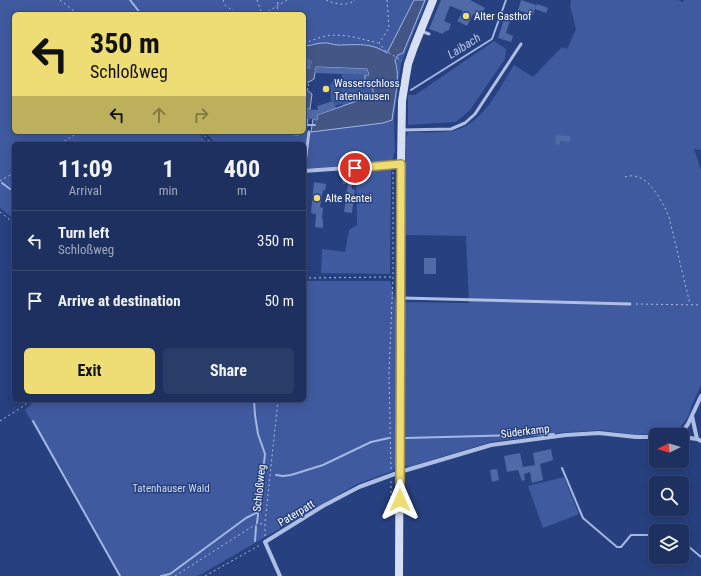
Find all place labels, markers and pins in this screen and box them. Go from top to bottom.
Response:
place label: Alter Gasthof [474,10,532,23]
marker: Alter Gasthof [461,11,471,21]
place label: Wasserschloss Tatenhausen [334,77,400,103]
marker: Wasserschloss Tatenhausen [321,84,331,94]
pin [338,151,372,185]
place label: Alte Rentei [325,192,372,205]
marker: Alte Rentei [312,193,322,203]

